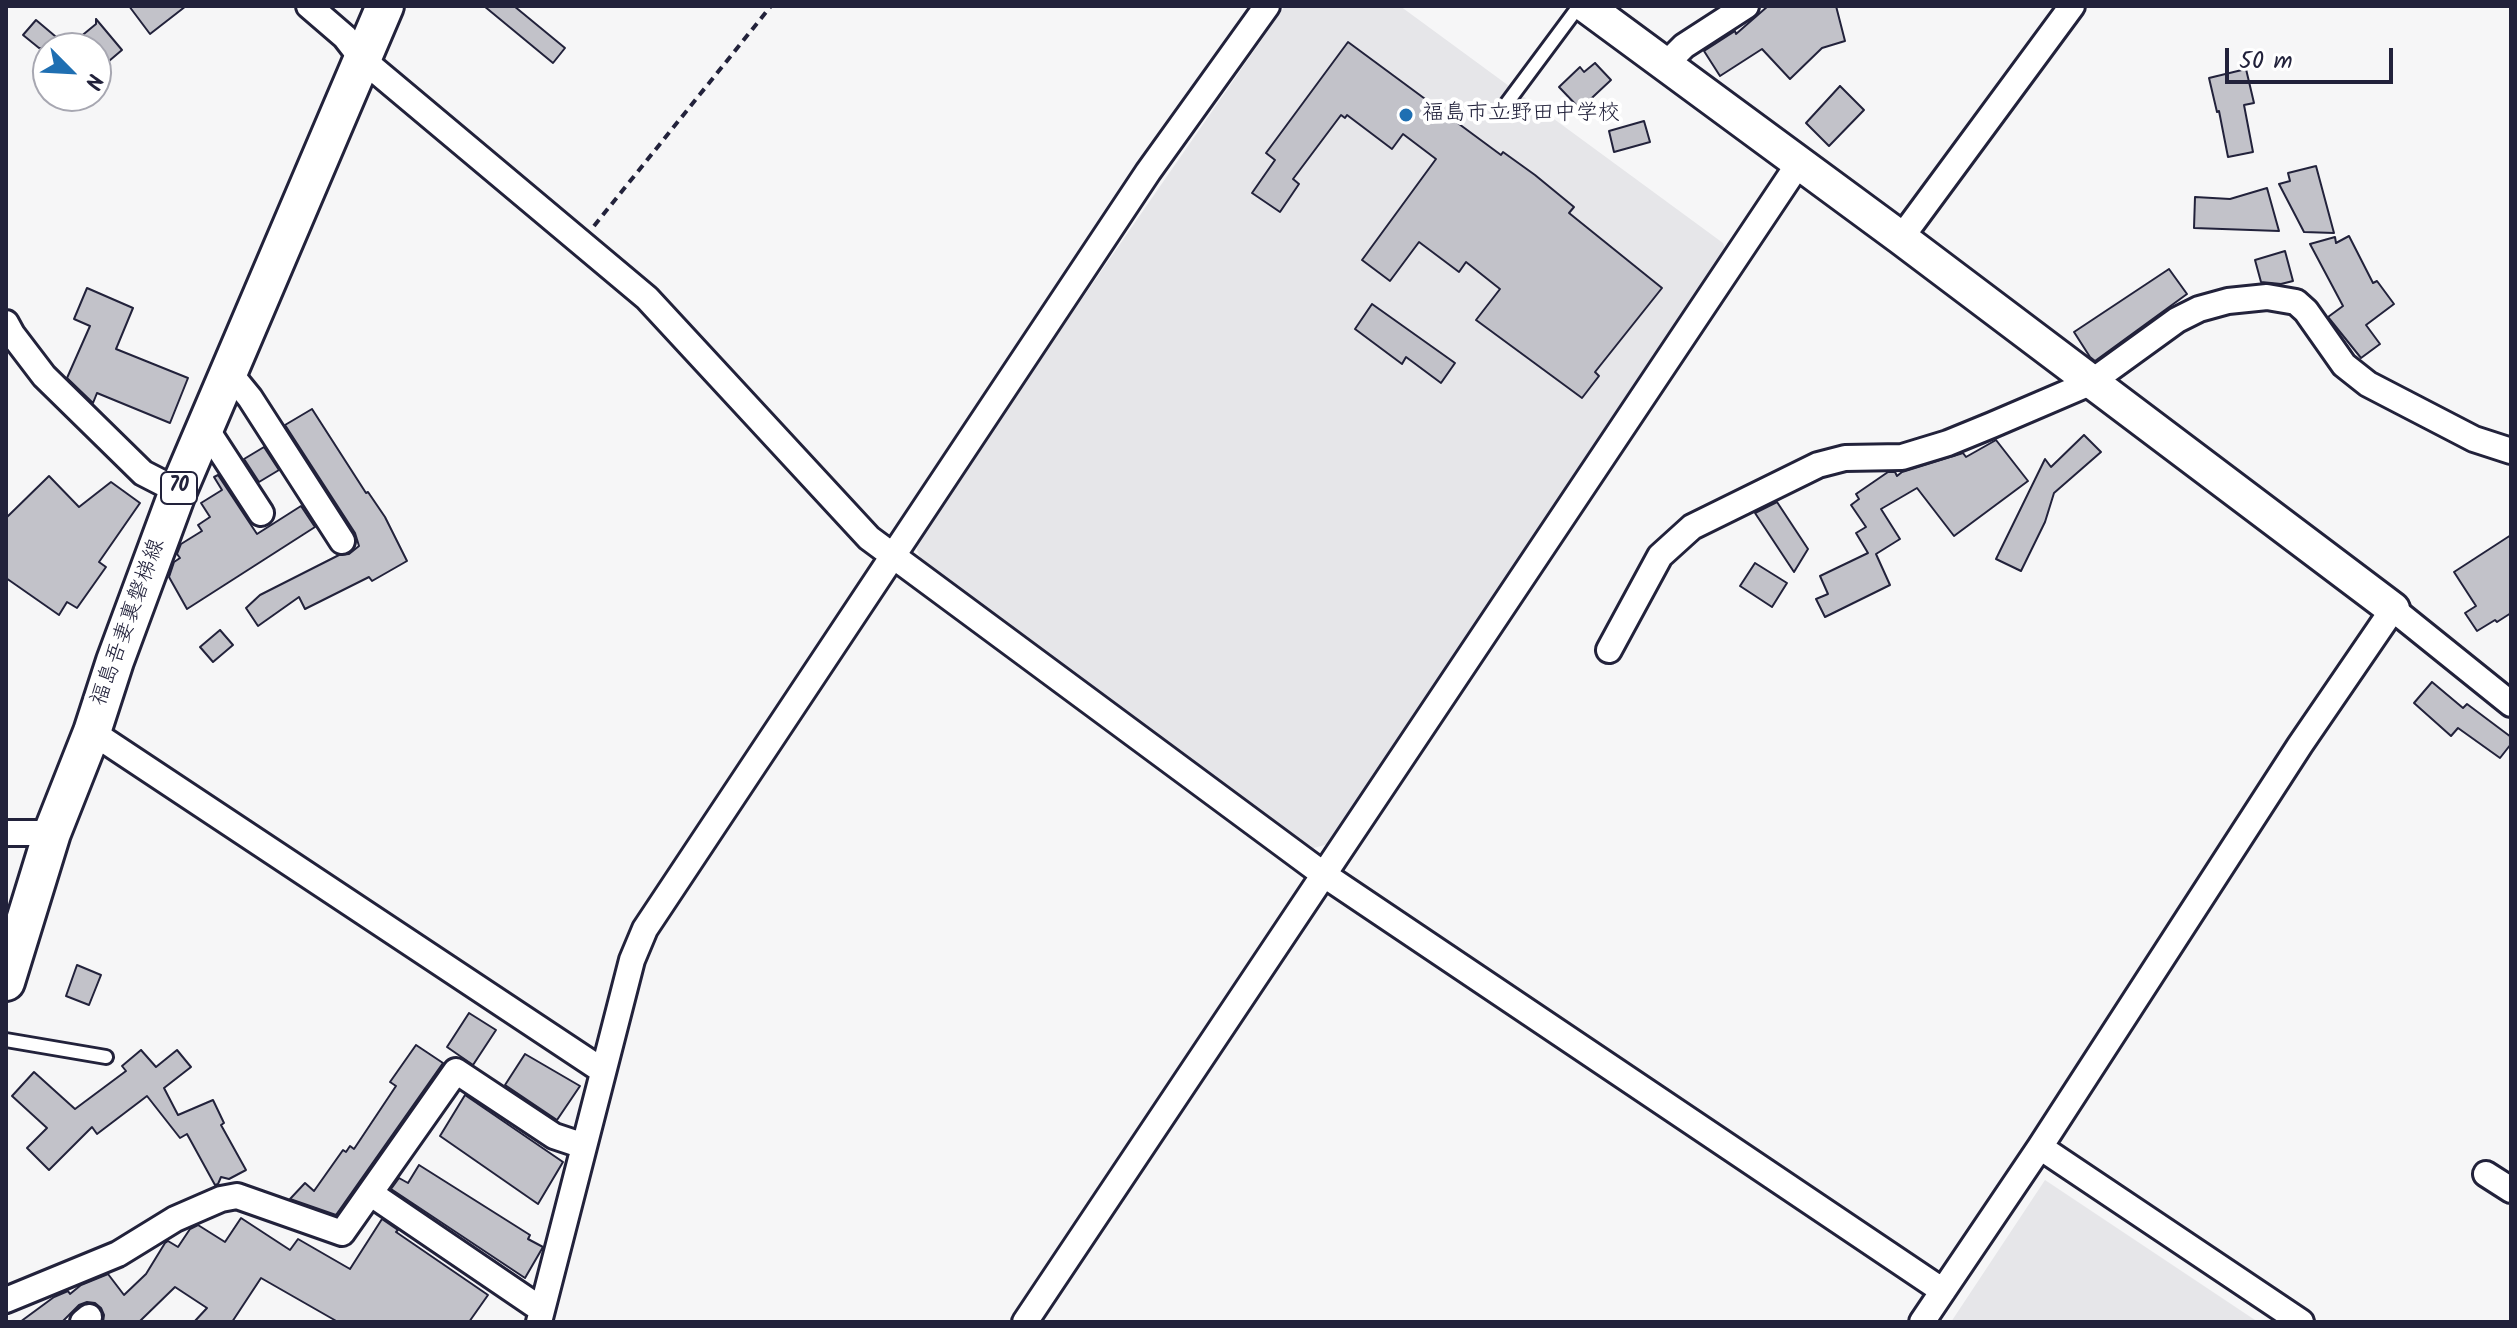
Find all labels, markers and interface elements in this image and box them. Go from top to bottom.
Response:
north arrow [32,32,112,112]
scale bar [2229,32,2397,82]
text: 50 m [2239,42,2293,81]
text: N [74,68,111,95]
place label: 福島市立野田中学校 [1422,102,1620,128]
marker: 福島市立野田中学校 [1397,106,1415,124]
road number: 70 [161,472,197,504]
street label: 福島吾妻裏磐梯線 [87,536,173,710]

